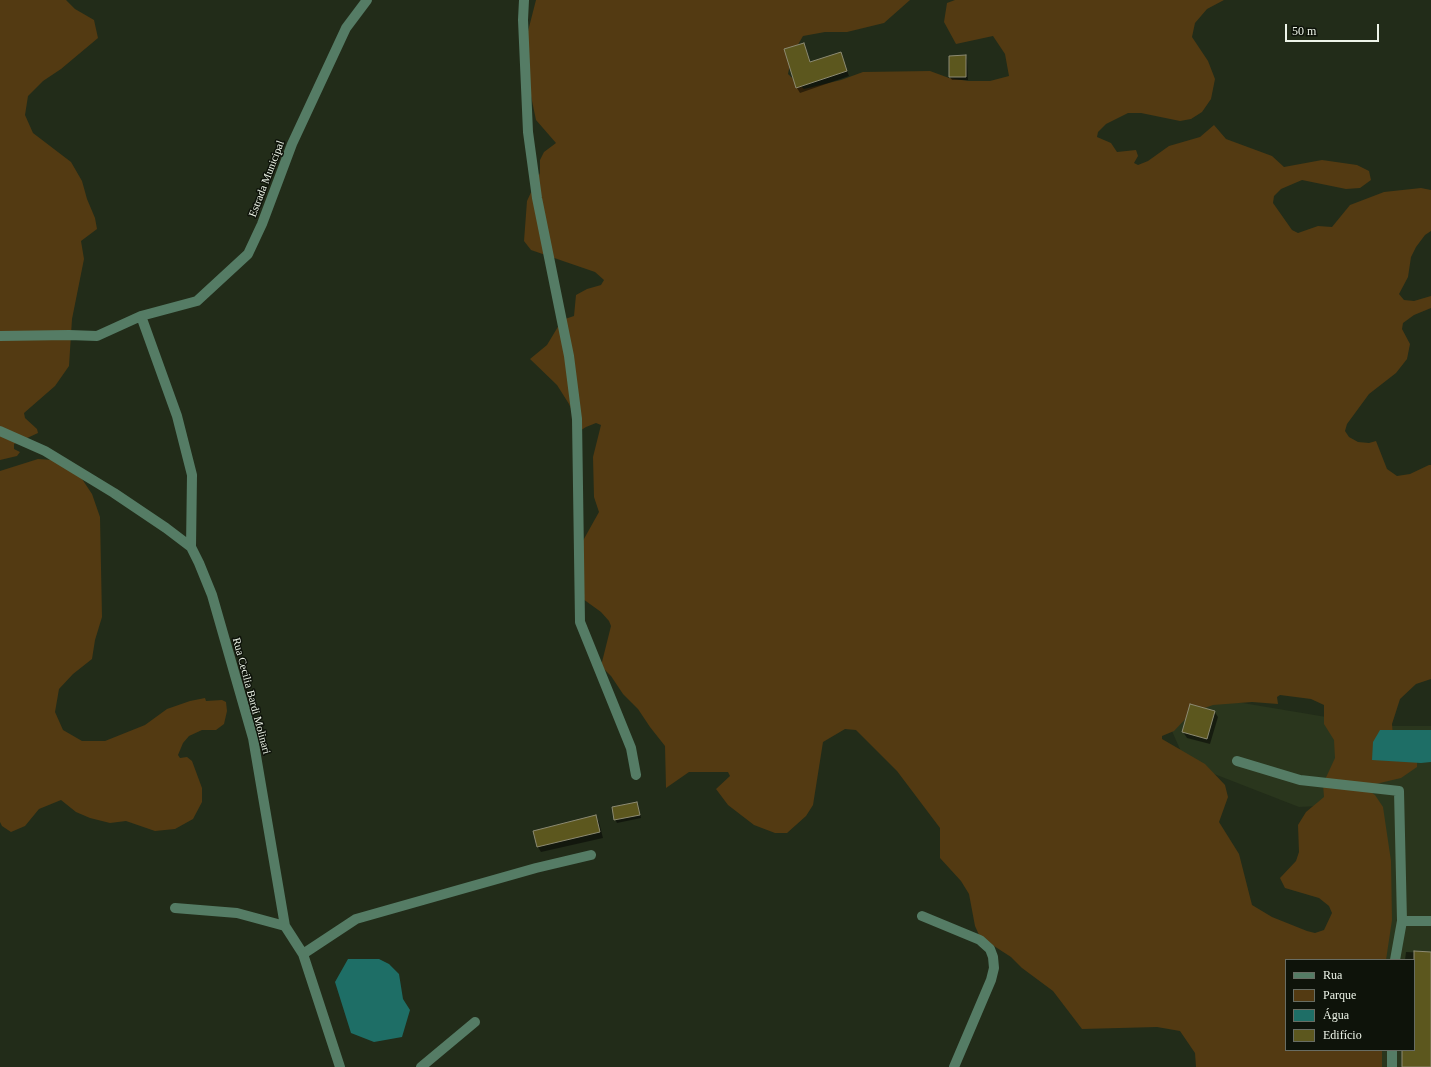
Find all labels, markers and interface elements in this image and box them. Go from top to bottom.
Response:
scale bar [1287,16,1381,42]
text: 50 m [1292,24,1316,38]
street label: Estrada Municipal [246,139,288,219]
street label: Rua Cecilia Bardi Molinari [229,636,273,756]
legend [1285,959,1415,1051]
text: Rua [1323,968,1342,982]
text: Parque [1323,988,1356,1002]
text: Água [1323,1008,1349,1022]
text: Edifício [1323,1028,1362,1042]

